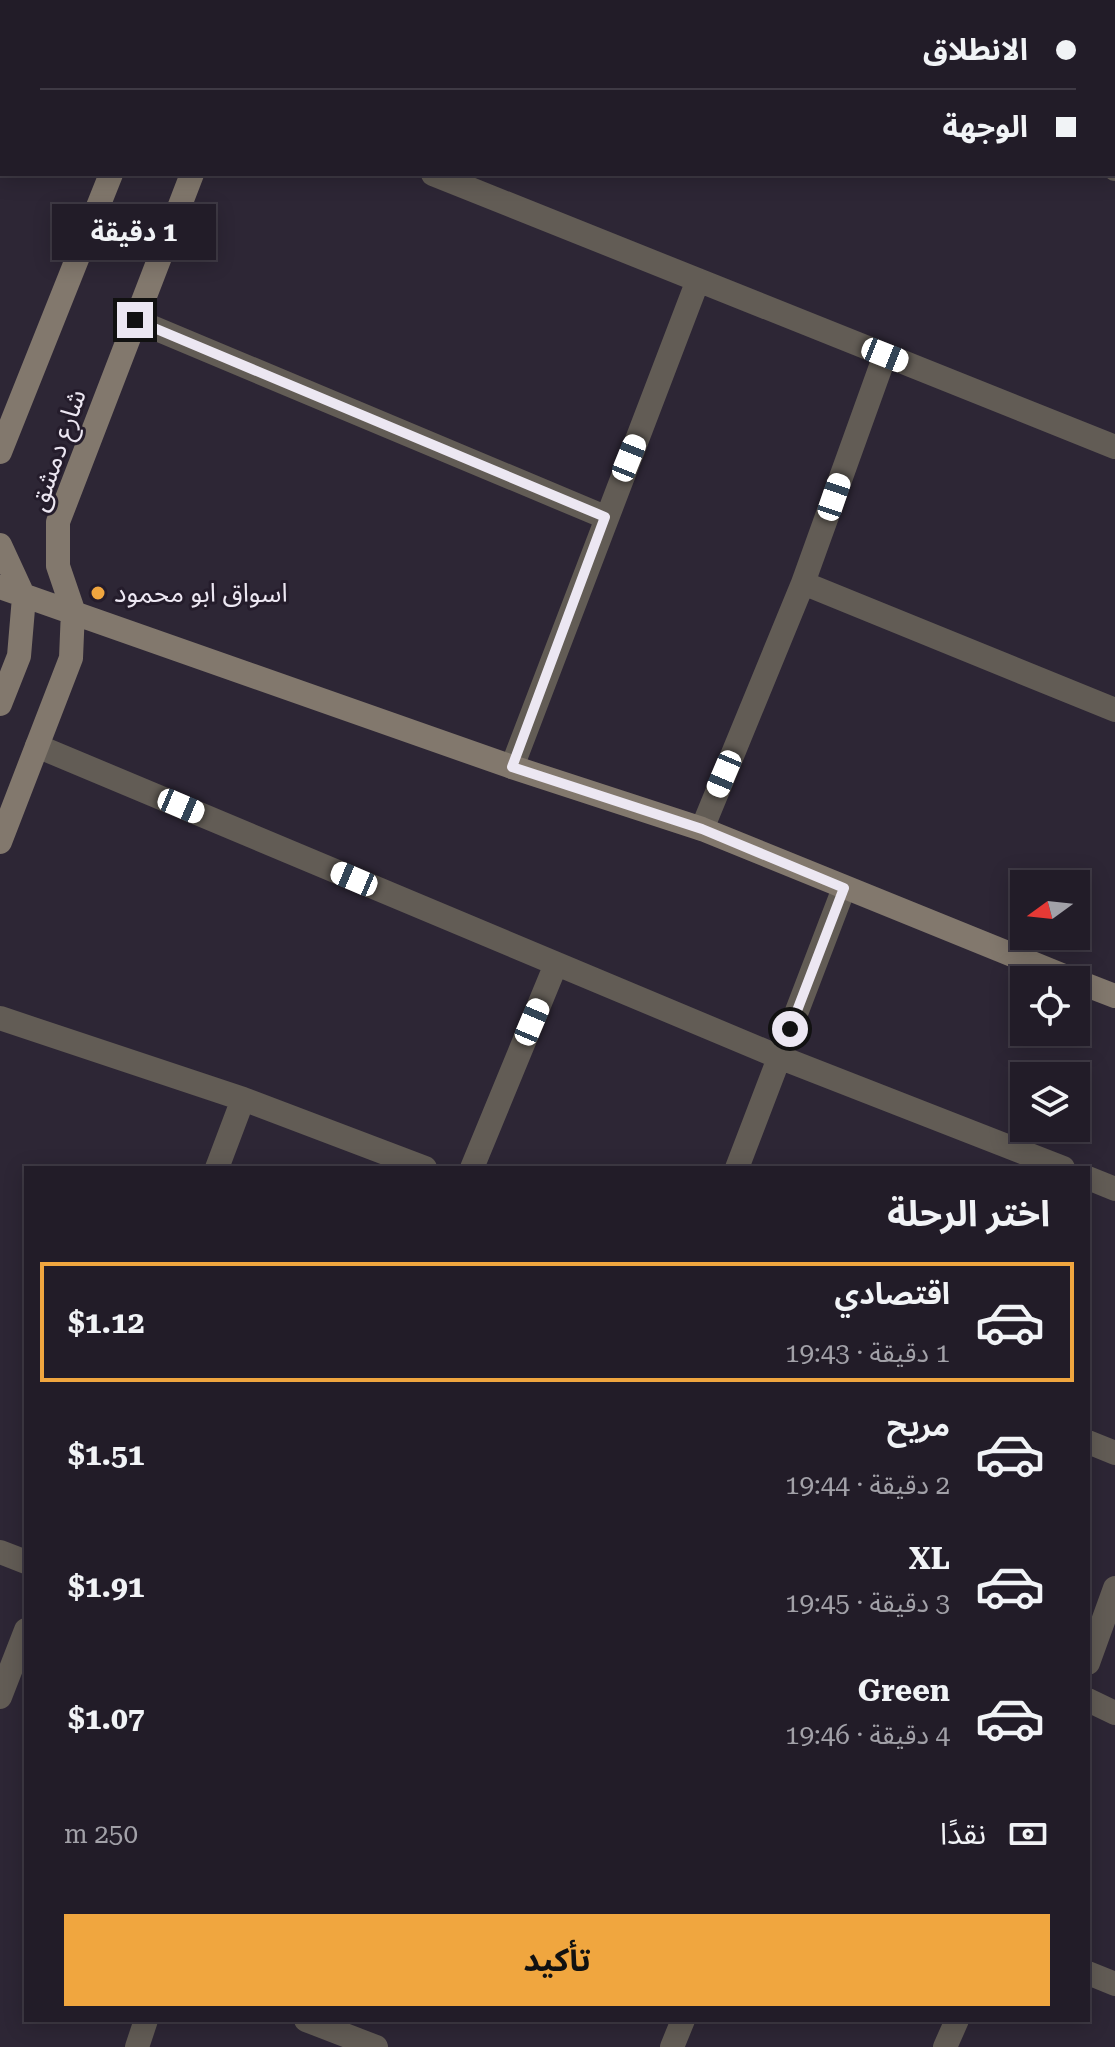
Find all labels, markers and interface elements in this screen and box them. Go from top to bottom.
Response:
text: الانطلاق [923,32,1028,67]
text: الوجهة [943,109,1028,144]
callout: 1 دقيقة [53,204,217,260]
text: 1 دقيقة [91,217,177,247]
route end [117,302,153,338]
car [858,335,912,375]
street label: شارع دمشق [22,385,96,516]
car [609,431,649,485]
car [815,470,853,524]
place label: اسواق ابو محمود [114,578,288,608]
marker: اسواق ابو محمود [89,584,107,602]
car [704,747,744,801]
car [154,786,208,826]
car [327,859,381,899]
north arrow [1010,870,1090,950]
map controls [1010,870,1090,1142]
button: locate [1010,966,1090,1046]
car [512,995,552,1049]
route start [772,1011,808,1047]
button: layers [1010,1062,1090,1142]
text: اختر الرحلة [887,1193,1050,1235]
text: اقتصادي [835,1276,950,1311]
icon: car [974,1286,1046,1358]
text: $1.12 [68,1305,145,1340]
text: 1 دقيقة · 19:43 [785,1338,950,1368]
text: مريح [887,1408,950,1443]
icon: car [974,1418,1046,1490]
text: $1.51 [68,1437,145,1472]
text: 2 دقيقة · 19:44 [785,1470,950,1500]
text: XL [909,1541,950,1576]
icon: car [974,1550,1046,1622]
text: $1.91 [68,1569,145,1604]
text: 3 دقيقة · 19:45 [785,1588,950,1618]
text: Green [858,1673,950,1708]
icon: car [974,1682,1046,1754]
text: $1.07 [68,1701,145,1736]
text: 4 دقيقة · 19:46 [785,1720,950,1750]
icon: cash [1006,1812,1050,1856]
text: نقدًا [940,1816,986,1851]
text: 250 m [64,1819,138,1849]
button: تأكيد [64,1914,1050,2006]

